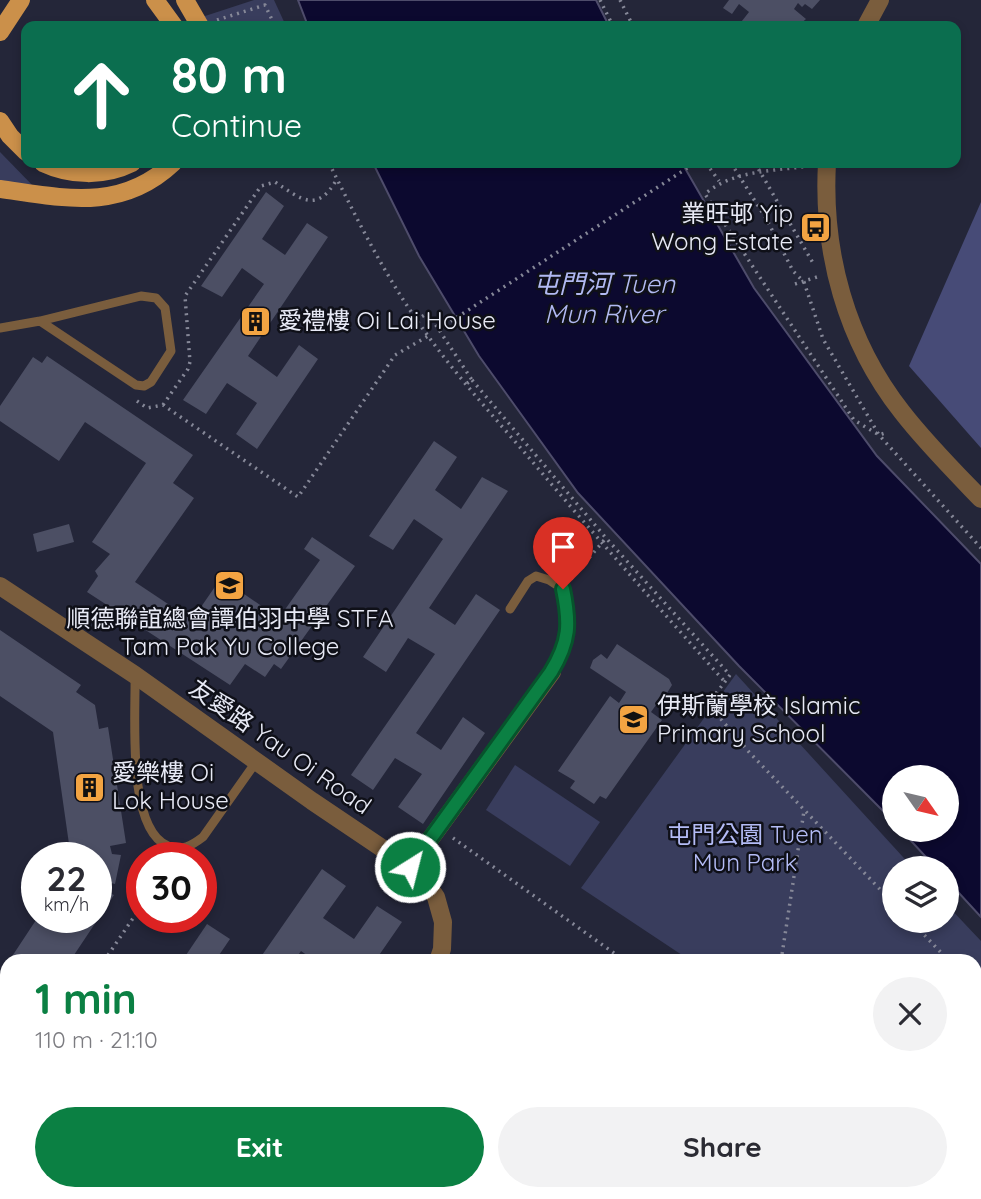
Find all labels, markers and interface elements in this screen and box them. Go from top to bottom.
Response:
text: 80 m [171,44,287,105]
icon: ahead [56,49,147,140]
text: Continue [171,105,302,145]
place label: 業旺邨 Yip Wong Estate [651,198,793,256]
bus stop icon: 業旺邨 Yip Wong Estate [799,211,833,245]
water label: 屯門河 Tuen Mun River [533,267,676,330]
building icon: 愛禮樓 Oi Lai House [238,304,272,338]
place label: 愛禮樓 Oi Lai House [278,305,496,335]
pin [533,517,593,589]
icon: arrive [544,528,582,566]
school or university icon: 順德聯誼總會譚伯羽中學 STFA Tam Pak Yu College [213,568,247,602]
place label: 順德聯誼總會譚伯羽中學 STFA Tam Pak Yu College [67,603,393,661]
street label: 友愛路 Yau Oi Road [184,672,377,820]
place label: 伊斯蘭學校 Islamic Primary School [657,690,860,748]
school or university icon: 伊斯蘭學校 Islamic Primary School [617,703,651,737]
place label: 愛樂樓 Oi Lok House [112,757,229,815]
north arrow [882,765,959,842]
map controls [882,765,959,933]
building icon: 愛樂樓 Oi Lok House [72,770,106,804]
park label: 屯門公園 Tuen Mun Park [667,819,823,877]
position arrow [373,830,447,904]
speed limit sign: 30 [126,842,217,933]
text: 22 [47,856,86,900]
button: layers [882,856,959,933]
text: km/h [44,893,89,916]
text: 1 min [35,972,137,1025]
button: close [873,977,947,1051]
text: 110 m · 21:10 [35,1025,158,1054]
button: Exit [35,1107,484,1187]
button: Share [498,1107,947,1187]

